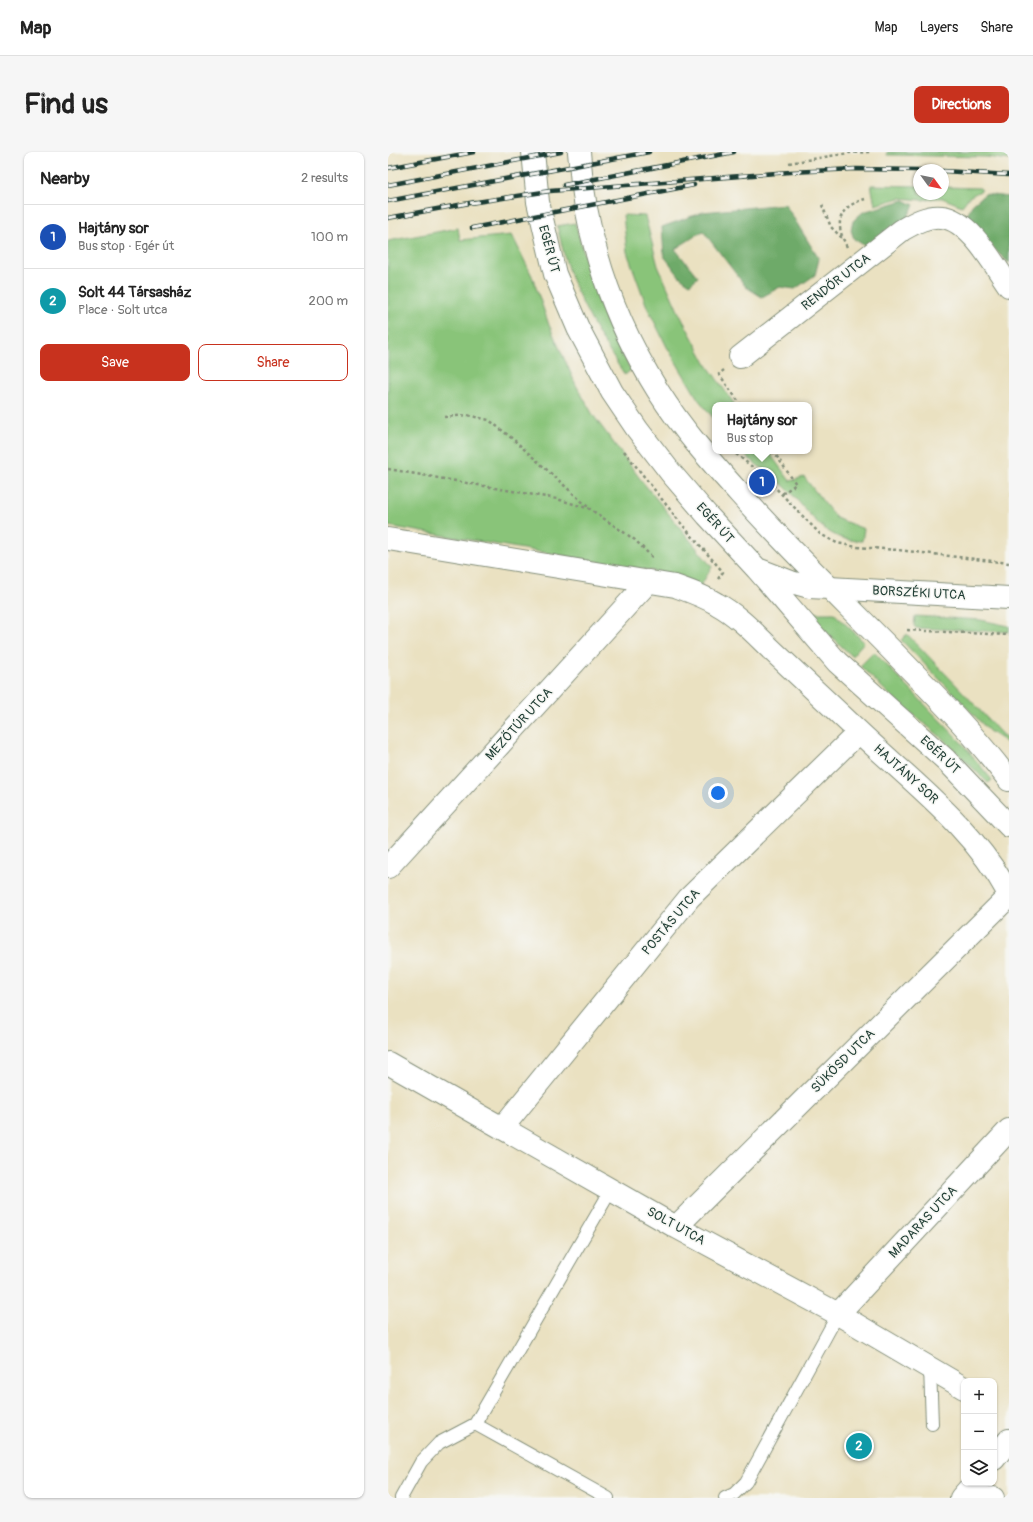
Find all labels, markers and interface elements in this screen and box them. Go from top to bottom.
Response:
text: Map [20,16,51,40]
text: Map [875,19,898,36]
text: Layers [920,19,958,36]
text: Share [980,19,1013,36]
button: Directions [914,86,1009,123]
text: Find us [24,87,108,122]
north arrow [913,164,949,200]
text: Nearby [40,168,89,189]
text: 2 results [301,170,348,186]
text: Hajtány sor [78,219,149,238]
street label: EGÉR ÚT [535,223,563,275]
text: 1 [50,229,56,245]
text: 100 m [311,229,348,245]
text: Bus stop · Egér út [78,238,174,254]
street label: RENDŐR UTCA [798,250,874,314]
text: Solt 44 Társasház [78,283,191,302]
text: 2 [49,293,57,309]
text: 200 m [309,293,348,309]
text: Place · Solt utca [78,302,167,318]
button: Save [40,344,190,381]
button: Share [198,344,348,381]
popup [712,402,812,454]
text: Hajtány sor [727,411,797,430]
text: Bus stop [727,430,773,446]
pin: 1 [749,467,775,497]
street label: EGÉR ÚT [693,499,737,547]
street label: BORSZÉKI UTCA [872,583,967,603]
street label: MEZŐTÚR UTCA [482,684,556,764]
street label: EGÉR ÚT [917,732,963,778]
street label: HAJTÁNY SOR [870,741,942,807]
your location [708,783,728,803]
street label: POSTÁS UTCA [639,885,704,958]
street label: SÜKÖSD UTCA [808,1025,879,1096]
street label: MADARAS UTCA [885,1182,961,1261]
street label: SOLT UTCA [644,1203,709,1249]
map controls [961,1378,997,1486]
button: + [961,1378,997,1414]
button: − [961,1414,997,1450]
pin: 2 [846,1431,872,1461]
button: layers [961,1450,997,1486]

